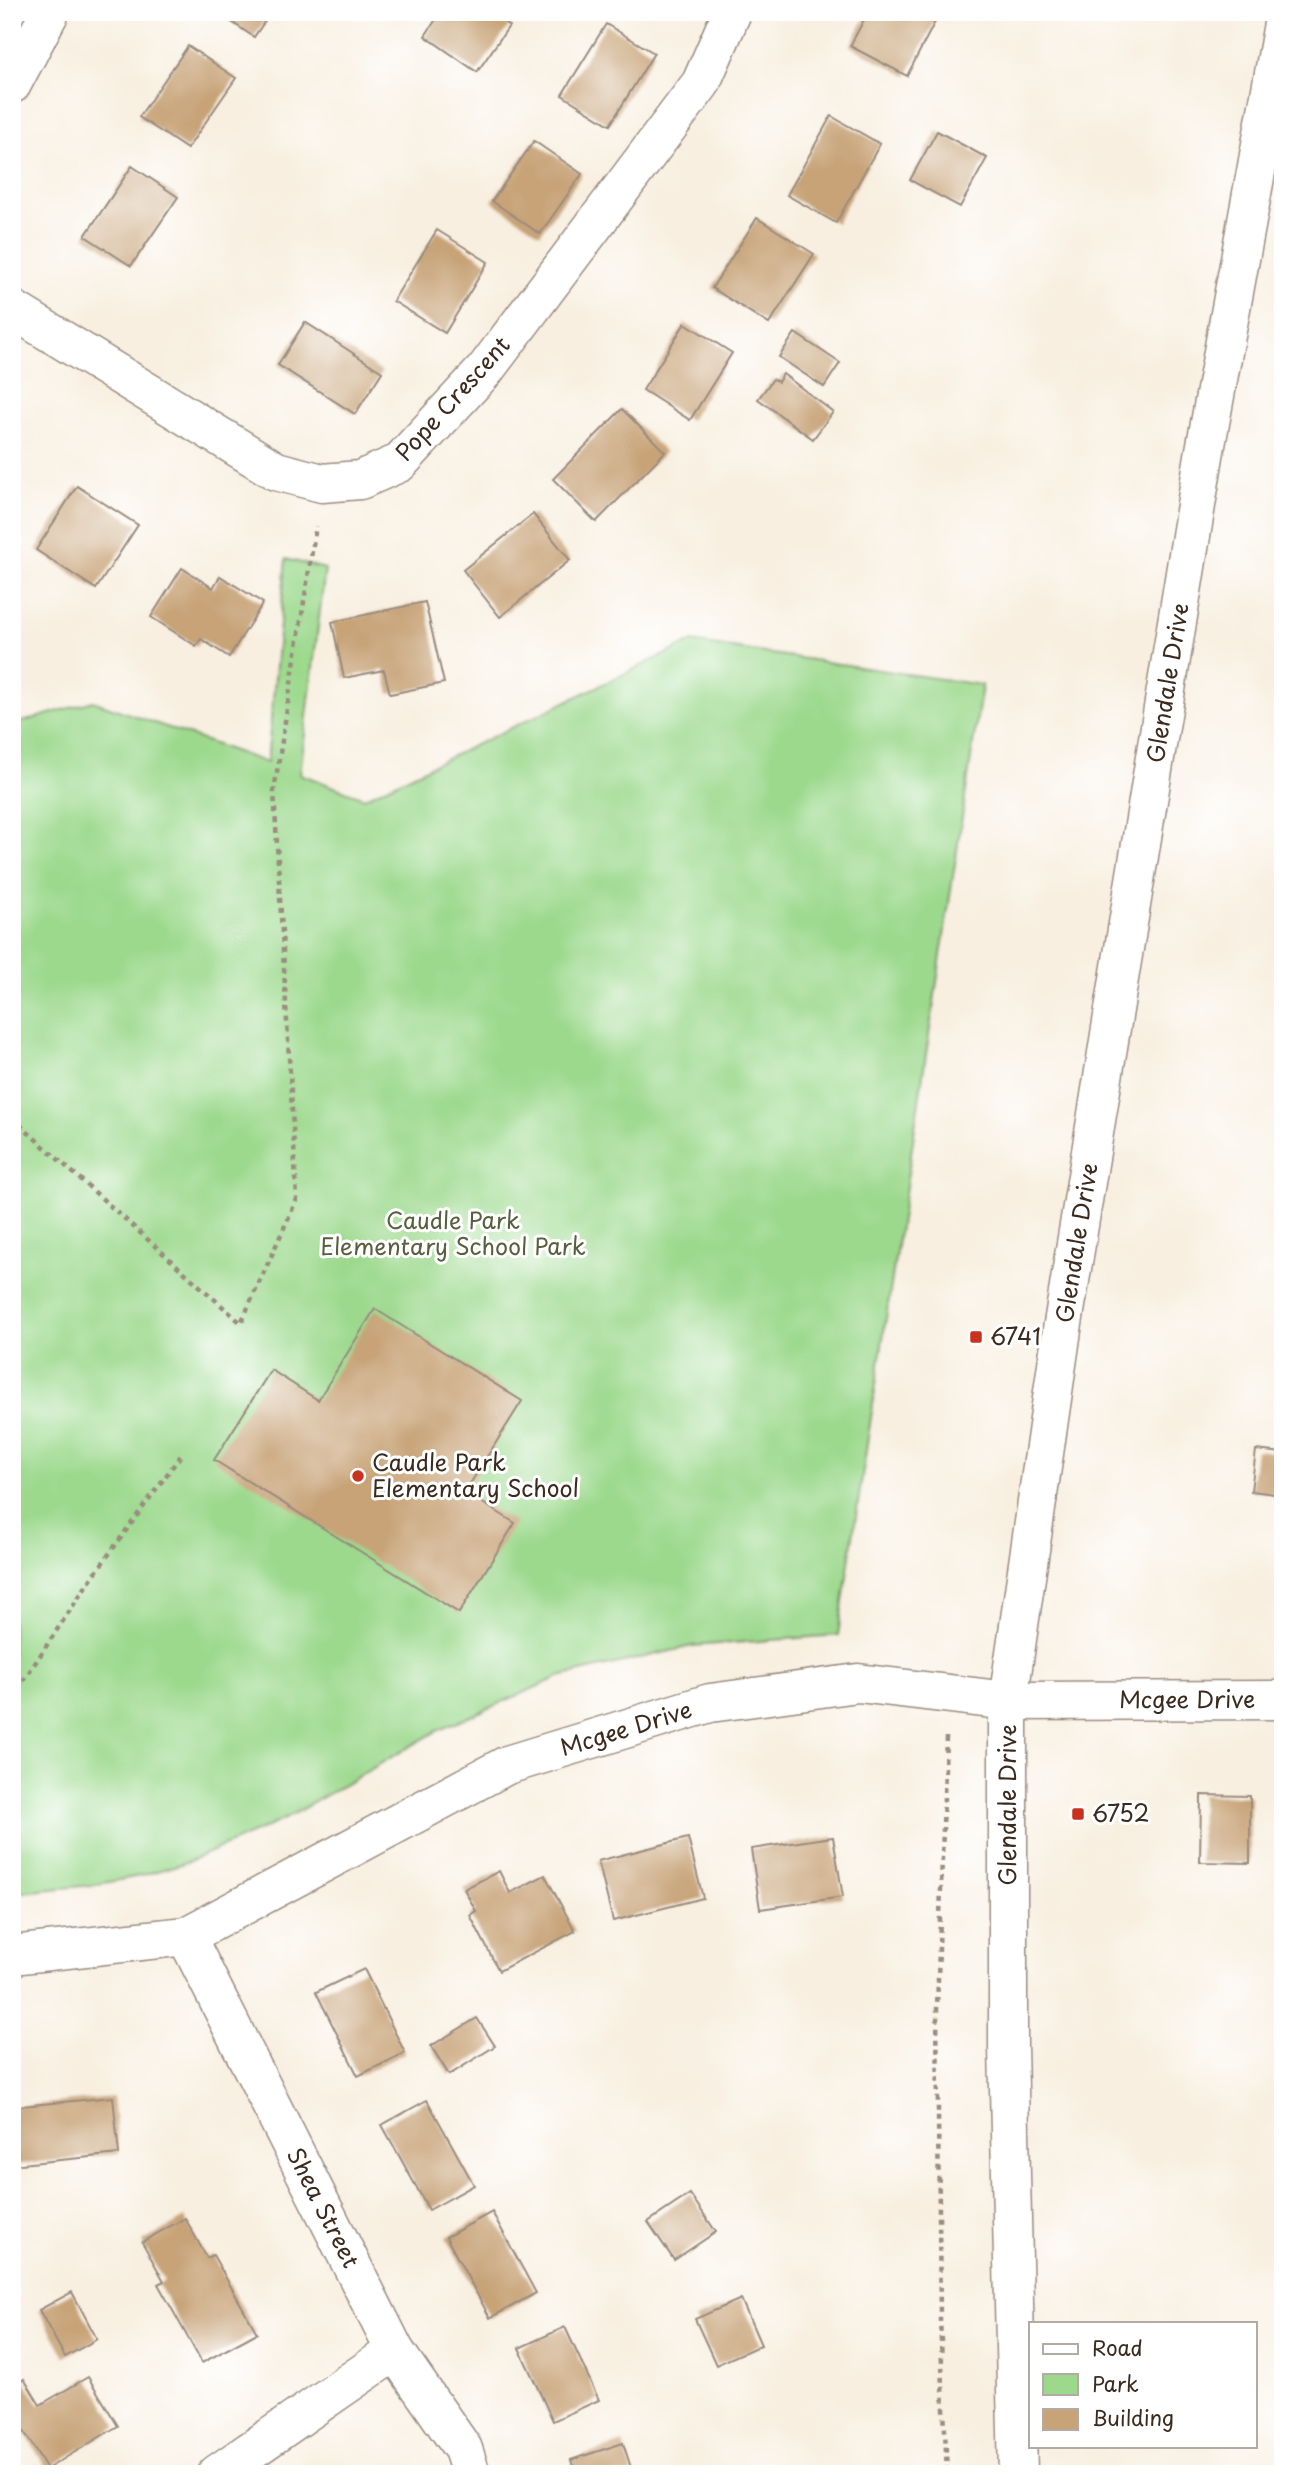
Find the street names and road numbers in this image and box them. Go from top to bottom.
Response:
street label: Pope Crescent [386,328,518,468]
street label: Glendale Drive [1137,600,1196,765]
street label: Glendale Drive [1046,1160,1105,1325]
street label: Mcgee Drive [1119,1681,1255,1716]
street label: Mcgee Drive [555,1691,696,1764]
street label: Glendale Drive [989,1724,1024,1886]
street label: Shea Street [279,2141,370,2273]

